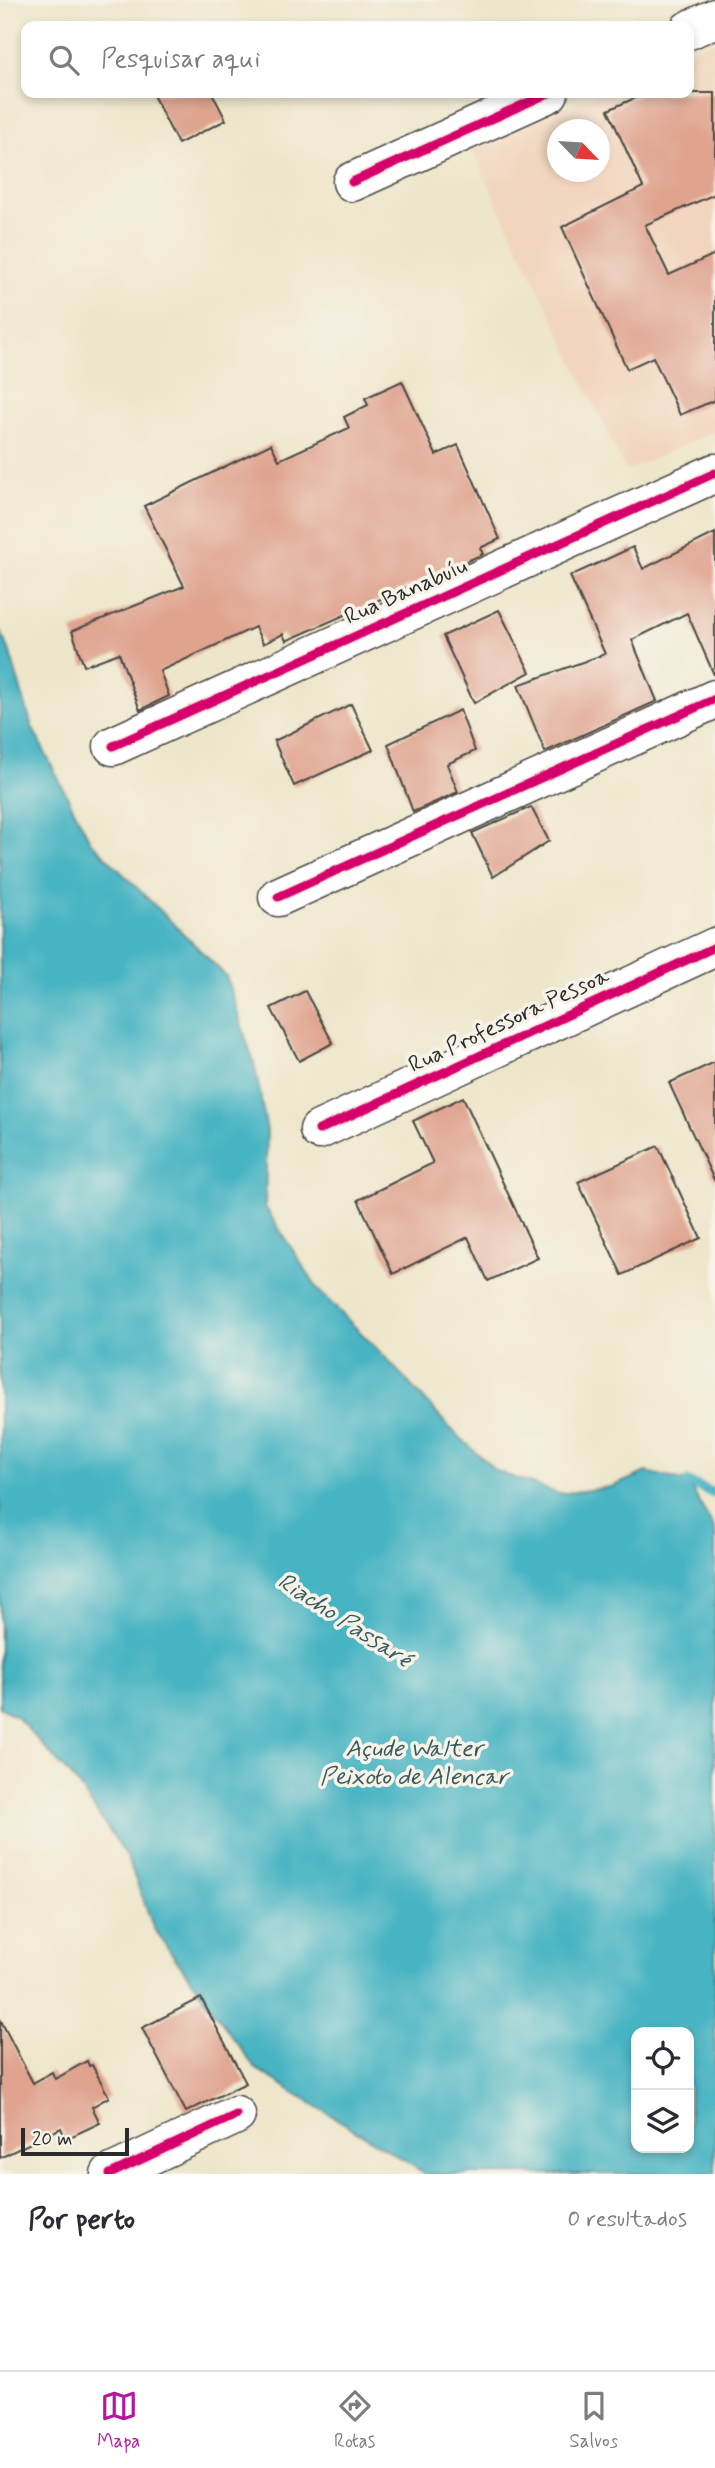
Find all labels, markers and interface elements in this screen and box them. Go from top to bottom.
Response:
search box [21,21,694,98]
icon: search [45,41,83,79]
text: Pesquisar aqui [101,43,260,77]
north arrow [547,119,610,182]
street label: Rua Banabuíu [340,552,472,632]
street label: Rua Professora Pessoa [404,961,614,1081]
water label: Riacho Passaré [271,1566,419,1677]
water label: Açude Walter Peixoto de Alencar [320,1734,511,1793]
map controls [631,2027,694,2153]
button: locate [631,2027,694,2090]
button: layers [631,2090,694,2153]
scale bar [21,2125,130,2157]
text: 20 m [32,2127,72,2152]
text: Por perto [28,2200,135,2239]
text: 0 resultados [567,2205,687,2235]
tab: Mapa [97,2387,140,2454]
tab: Rotas [334,2387,375,2454]
tab: Salvos [569,2387,618,2454]

